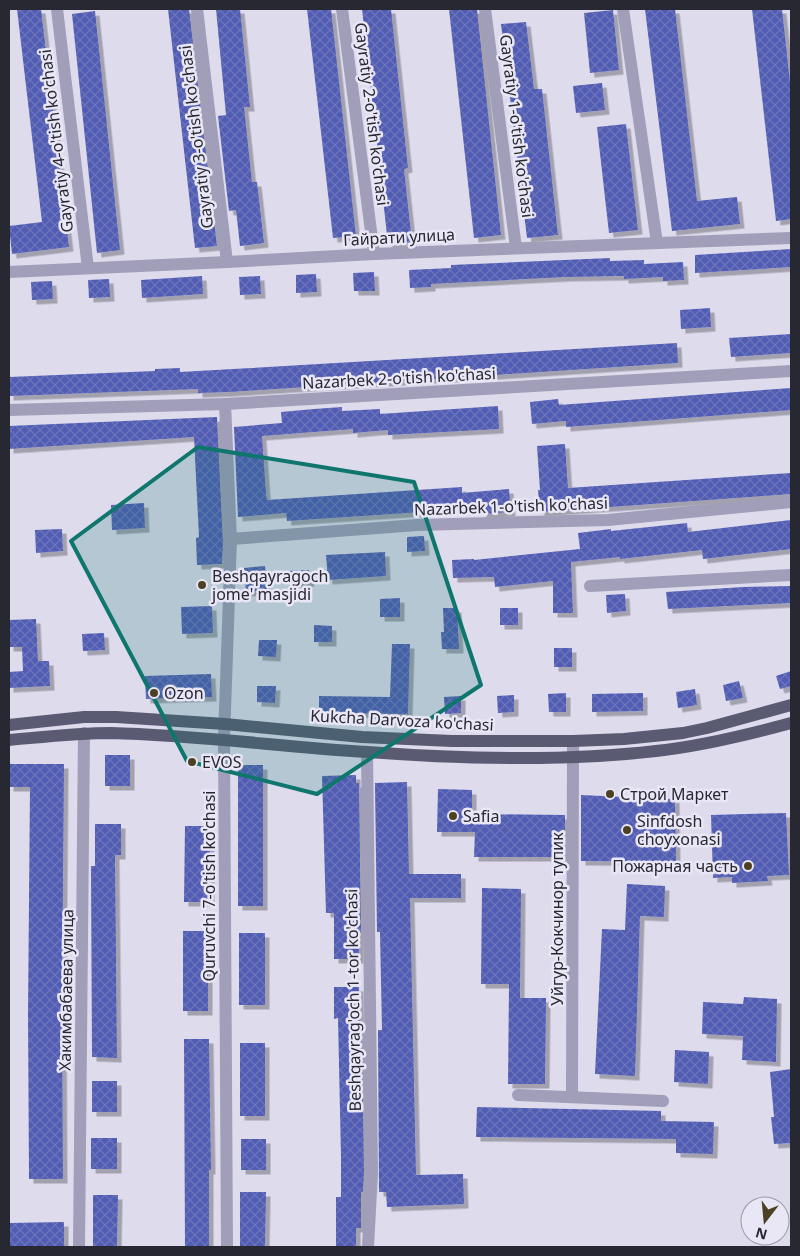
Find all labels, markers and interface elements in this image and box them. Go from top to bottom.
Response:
street label: Gayratiy 2-o'tish ko'chasi [350,21,394,207]
street label: Gayratiy 1-o'tish ko'chasi [495,33,539,219]
street label: Gayratiy 3-o'tish ko'chasi [174,44,218,230]
street label: Gayratiy 4-o'tish ko'chasi [34,48,78,234]
street label: Гайрати улица [343,223,455,251]
street label: Nazarbek 2-o'tish ko'chasi [302,362,496,394]
street label: Nazarbek 1-o'tish ko'chasi [414,492,608,520]
place label: Beshqayragoch jome' masjidi [211,565,328,605]
marker: Beshqayragoch jome' masjidi [196,579,208,591]
place label: Ozon [164,682,204,704]
marker: Ozon [148,687,160,699]
street label: Kukcha Darvoza ko'chasi [310,704,494,736]
place label: EVOS [202,751,242,773]
marker: EVOS [186,756,198,768]
place label: Строй Маркет [620,783,729,805]
marker: Строй Маркет [604,788,616,800]
street label: Quruvchi 7-o'tish ko'chasi [198,791,220,981]
place label: Safia [463,805,499,827]
marker: Safia [447,810,459,822]
place label: Sinfdosh choyxonasi [637,810,721,850]
marker: Sinfdosh choyxonasi [621,824,633,836]
street label: Уйгур-Кокчинор тупик [546,832,568,1006]
place label: Пожарная часть [612,855,738,877]
marker: Пожарная часть [742,860,754,872]
street label: Beshqayrag'och 1-tor ko'chasi [340,888,366,1112]
street label: Хакимбабаева улица [54,909,78,1071]
north arrow [740,1196,790,1246]
text: N [753,1223,769,1245]

